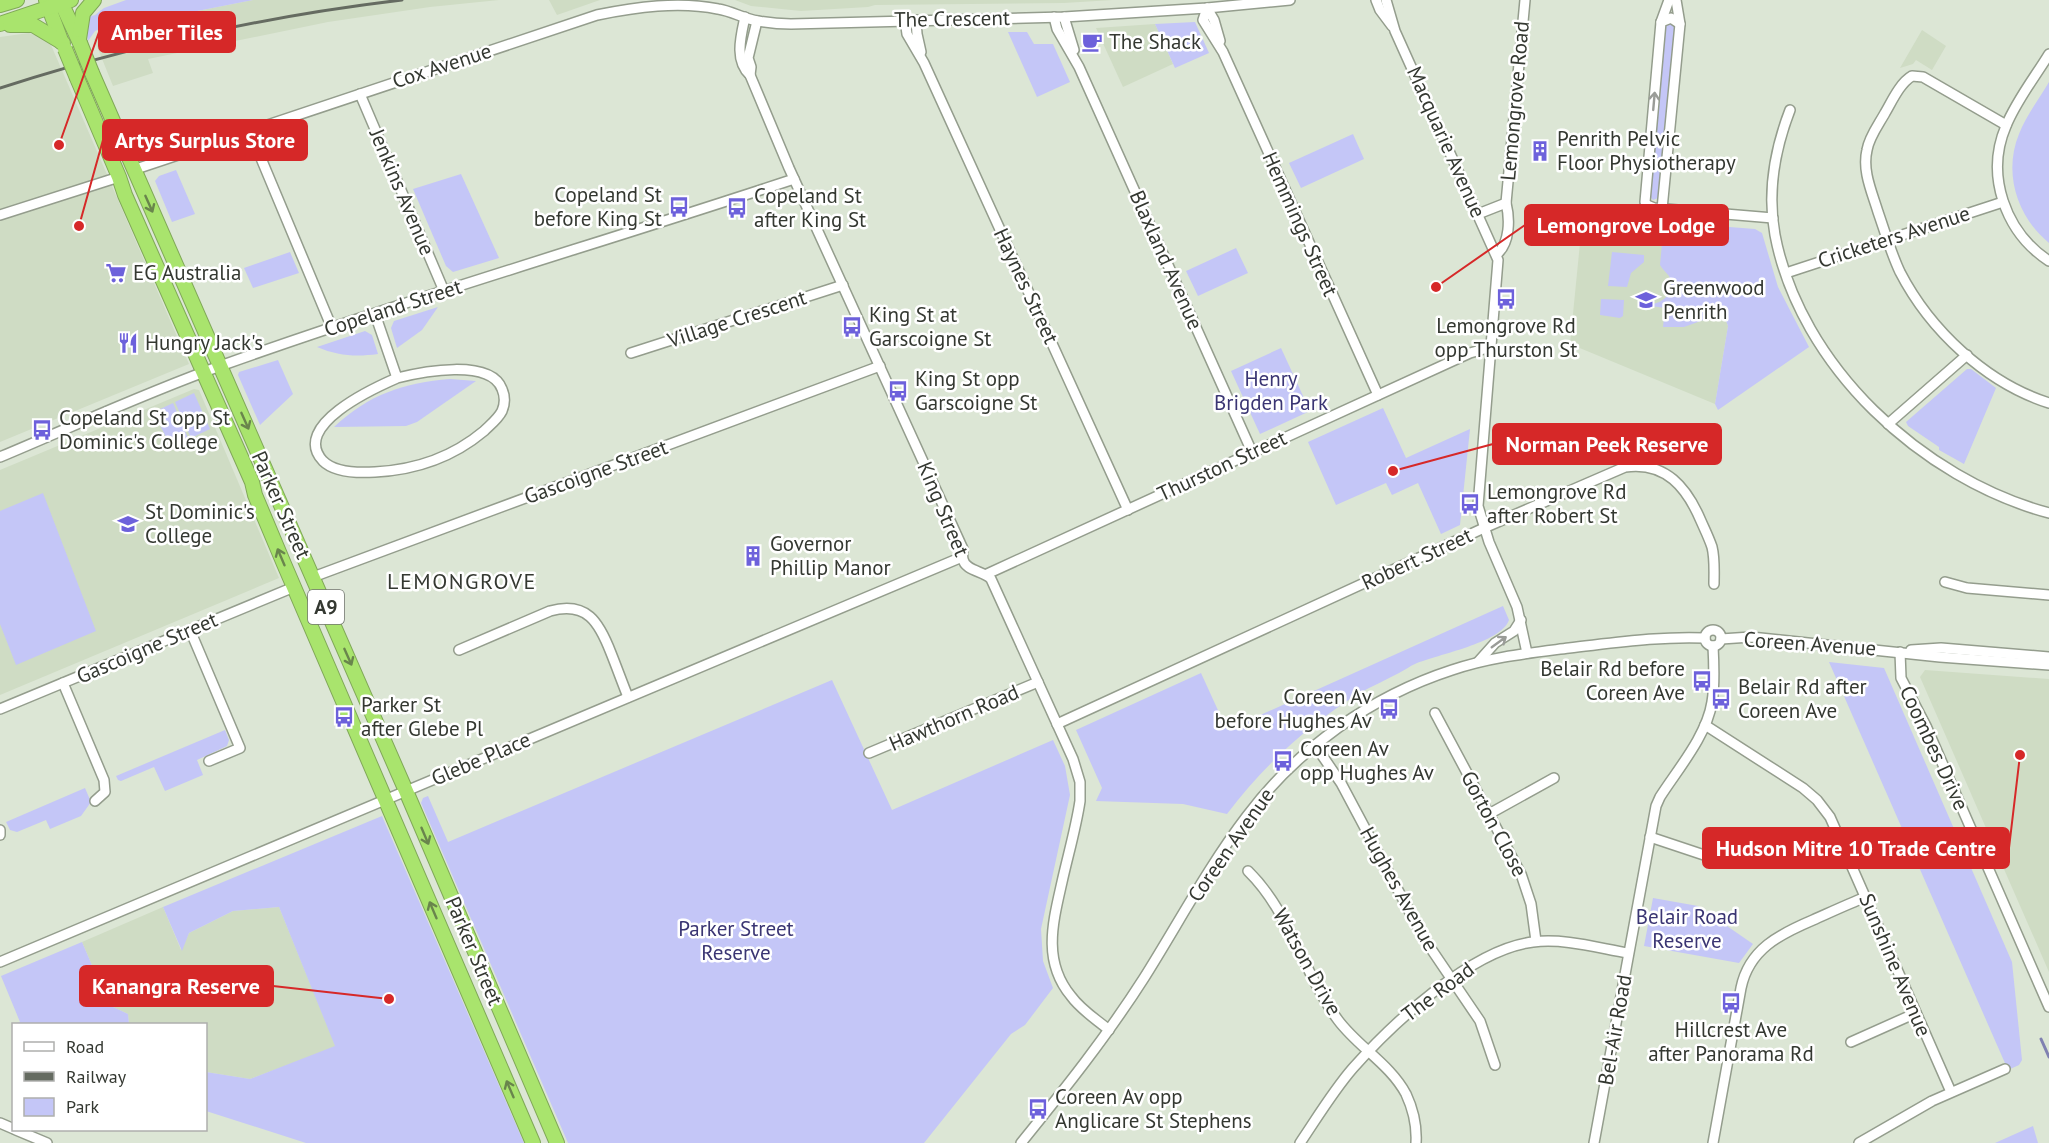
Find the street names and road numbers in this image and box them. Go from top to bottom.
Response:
street label: The Crescent [894,4,1010,33]
street label: Lemongrove Road [1494,20,1535,182]
street label: Cox Avenue [389,37,495,94]
street label: Macquarie Avenue [1401,62,1492,222]
street label: Jenkins Avenue [363,124,441,259]
street label: Hemmings Street [1257,147,1344,300]
street label: Blaxland Avenue [1124,186,1209,334]
street label: Cricketers Avenue [1814,199,1973,274]
street label: Haynes Street [988,224,1065,348]
street label: Copeland Street [321,273,465,342]
street label: Village Crescent [663,283,810,354]
street label: Thurston Street [1153,424,1291,507]
street label: Gascoigne Street [520,433,671,510]
street label: Parker Street [246,447,317,563]
street label: King Street [911,457,976,560]
street label: Robert Street [1357,521,1476,596]
road number: A9 [308,590,344,624]
street label: Gascoigne Street [72,606,221,689]
street label: Coreen Avenue [1743,625,1877,662]
street label: Hawthorn Road [885,678,1023,757]
street label: Coombes Drive [1894,681,1975,814]
street label: Glebe Place [427,726,535,792]
street label: Gorton Close [1455,766,1534,881]
street label: Coreen Avenue [1181,783,1280,907]
street label: Hughes Avenue [1354,822,1445,956]
street label: Sunshine Avenue [1853,889,1938,1040]
street label: Parker Street [439,892,509,1009]
street label: Watson Drive [1267,903,1348,1020]
street label: The Road [1396,956,1479,1028]
street label: Bel-Air Road [1592,973,1638,1087]

